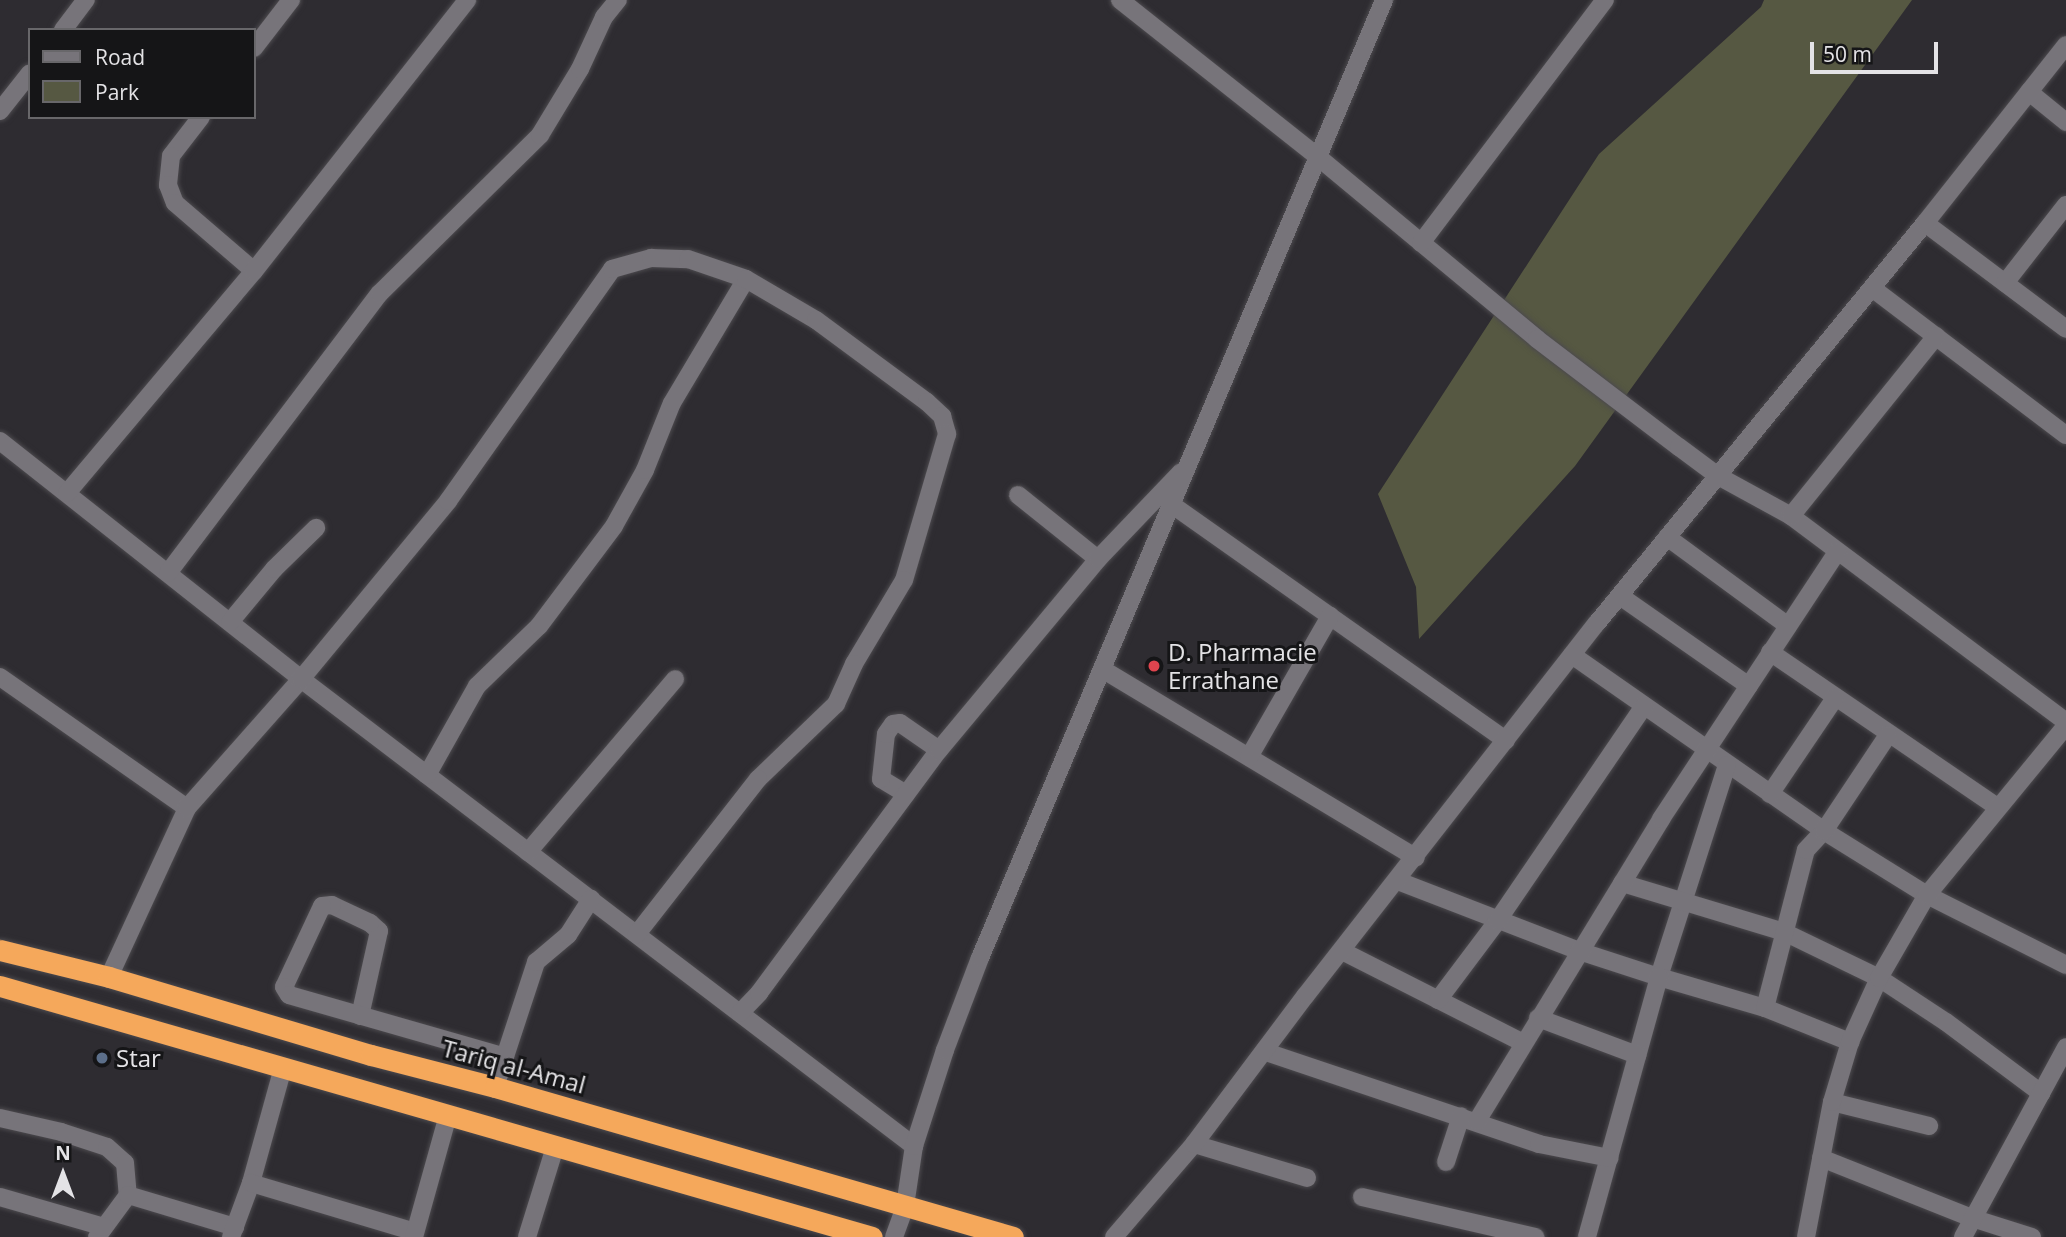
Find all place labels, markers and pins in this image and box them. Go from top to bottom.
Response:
place label: D. Pharmacie Errathane [1168,638,1317,694]
marker: D. Pharmacie Errathane [1146,658,1162,674]
place label: Star [116,1044,161,1072]
marker: Star [94,1050,110,1066]

